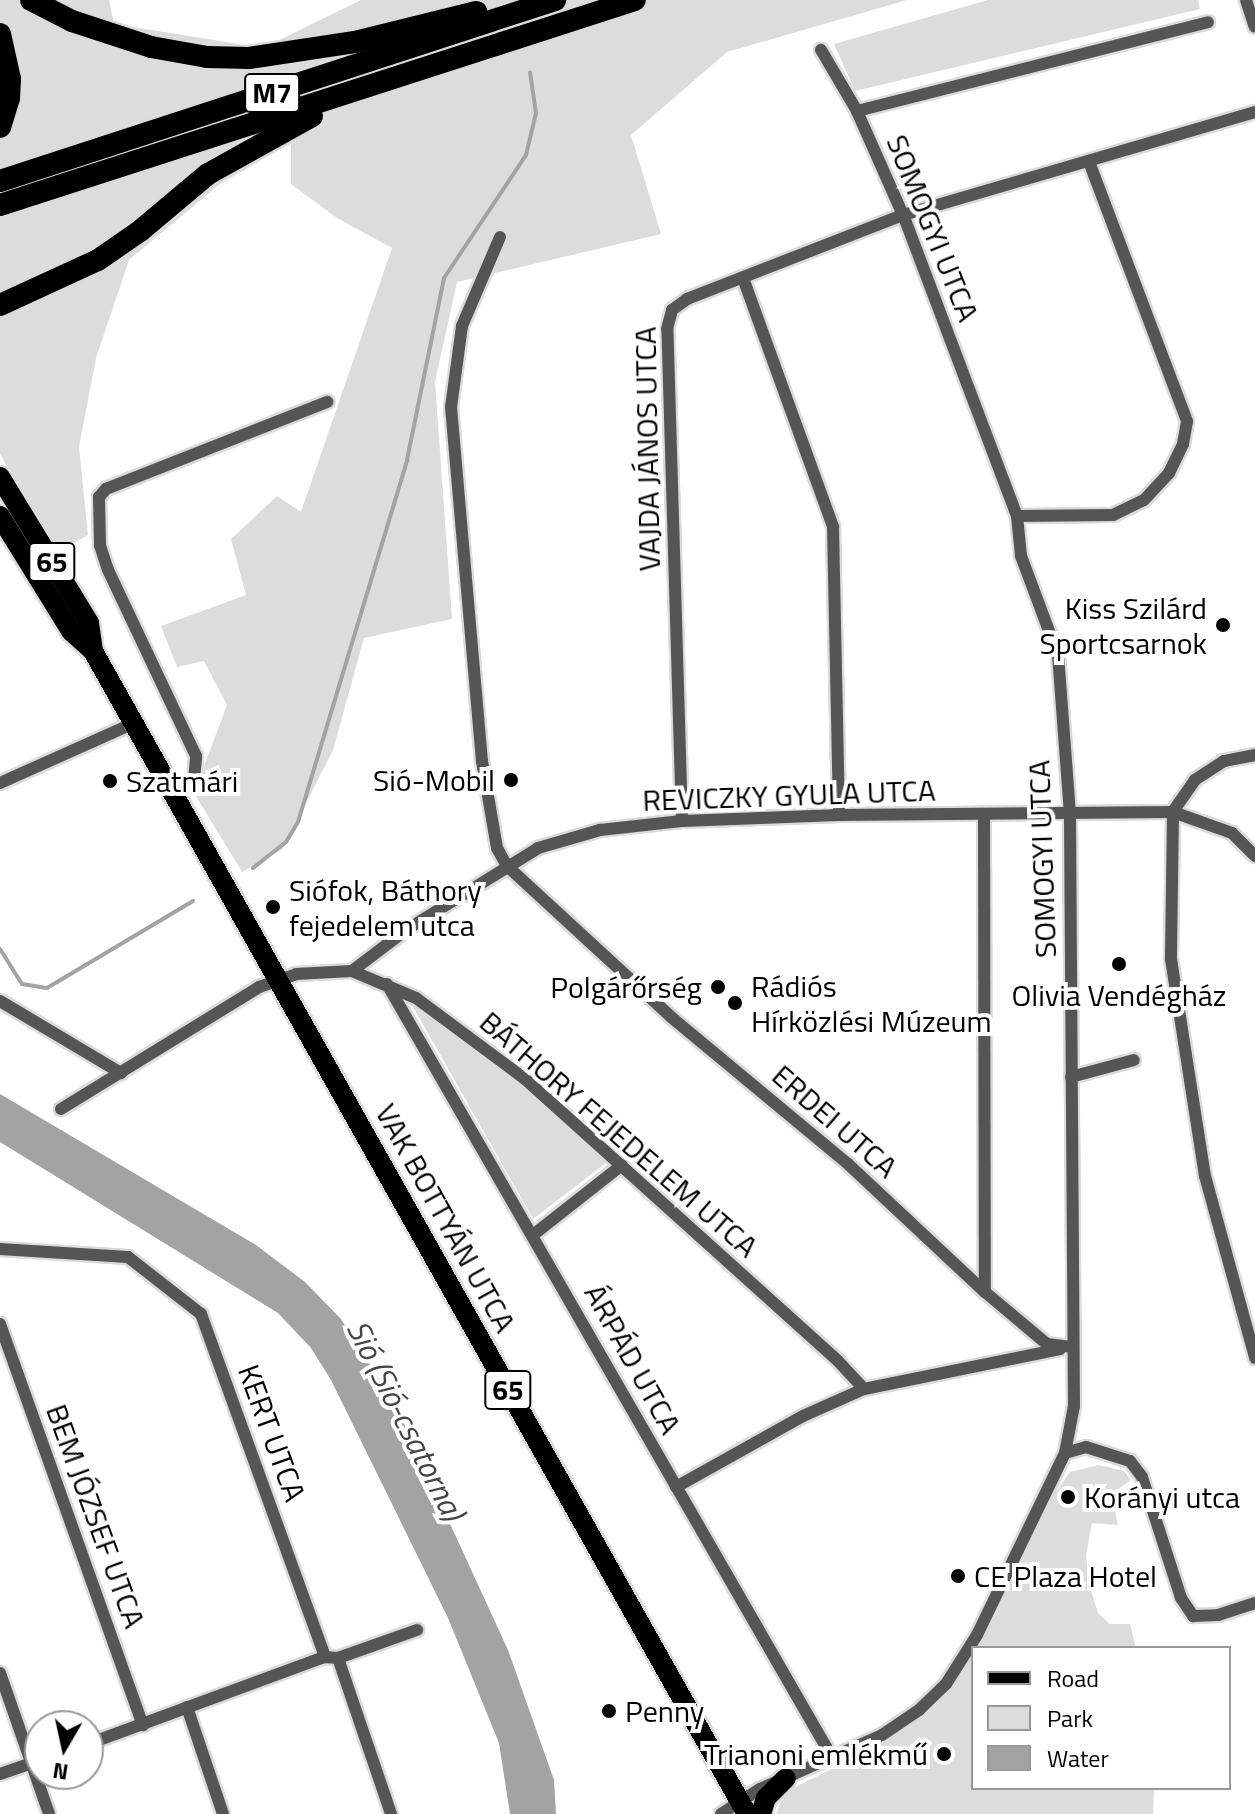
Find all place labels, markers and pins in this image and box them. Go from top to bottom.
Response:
place label: Kiss Szilárd Sportcsarnok [1039,590,1207,660]
marker: Kiss Szilárd Sportcsarnok [1214,616,1232,634]
place label: Sió-Mobil [373,762,495,798]
place label: Szatmári [126,763,238,799]
marker: Sió-Mobil [502,771,520,789]
marker: Szatmári [101,772,119,790]
place label: Siófok, Báthory fejedelem utca [289,872,482,942]
marker: Siófok, Báthory fejedelem utca [264,898,282,916]
marker: Olivia Vendégház [1110,955,1128,973]
place label: Rádiós Hírközlési Múzeum [751,968,992,1038]
place label: Polgárőrség [550,969,702,1005]
place label: Olivia Vendégház [1012,977,1226,1013]
marker: Polgárőrség [709,978,727,996]
marker: Rádiós Hírközlési Múzeum [726,994,744,1012]
place label: Korányi utca [1084,1479,1240,1515]
marker: Korányi utca [1059,1488,1077,1506]
place label: CE Plaza Hotel [974,1558,1157,1594]
marker: CE Plaza Hotel [949,1567,967,1585]
place label: Penny [625,1693,704,1729]
marker: Penny [600,1702,618,1720]
place label: Trianoni emlékmű [704,1736,928,1772]
marker: Trianoni emlékmű [935,1745,953,1763]

